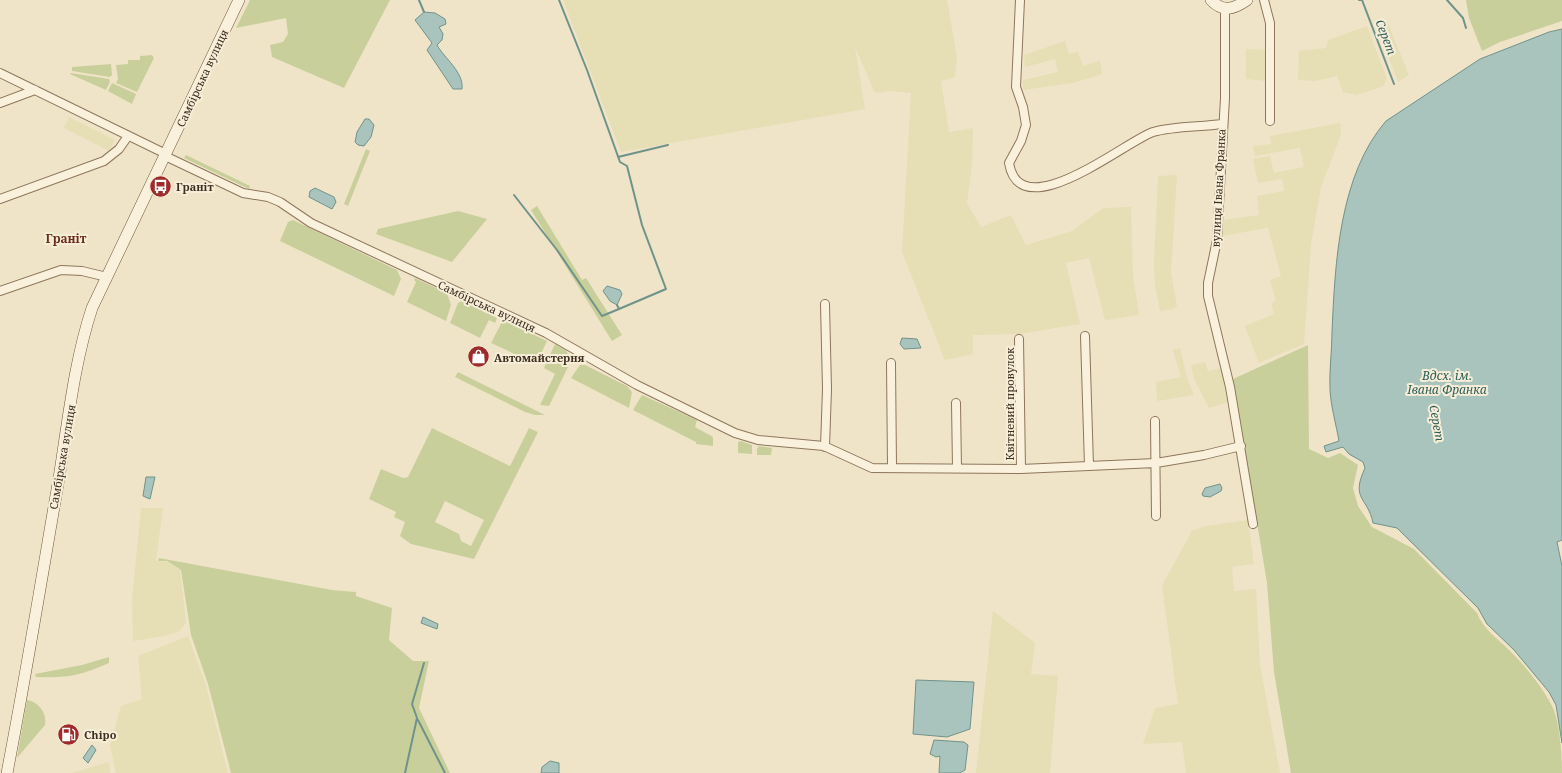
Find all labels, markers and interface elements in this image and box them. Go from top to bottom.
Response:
water label: Серет [1371,17,1401,57]
street label: Самбірська вулиця [173,27,231,129]
street label: вулиця Івана Франка [1207,128,1229,248]
bus stop icon: Граніт [148,173,174,199]
place label: Граніт [176,179,214,194]
district label: Граніт [45,230,87,247]
street label: Самбірська вулиця [436,277,538,335]
shop icon: Автомайстерня [466,344,492,370]
street label: Квітневий провулок [1002,347,1017,461]
place label: Автомайстерня [494,350,585,365]
water label: Вдсх. ім. Івана Франка [1406,367,1487,398]
street label: Самбірська вулиця [45,403,79,511]
water label: Серет [1425,403,1449,443]
fuel station icon: Chipo [55,721,81,747]
place label: Chipo [84,727,117,742]

